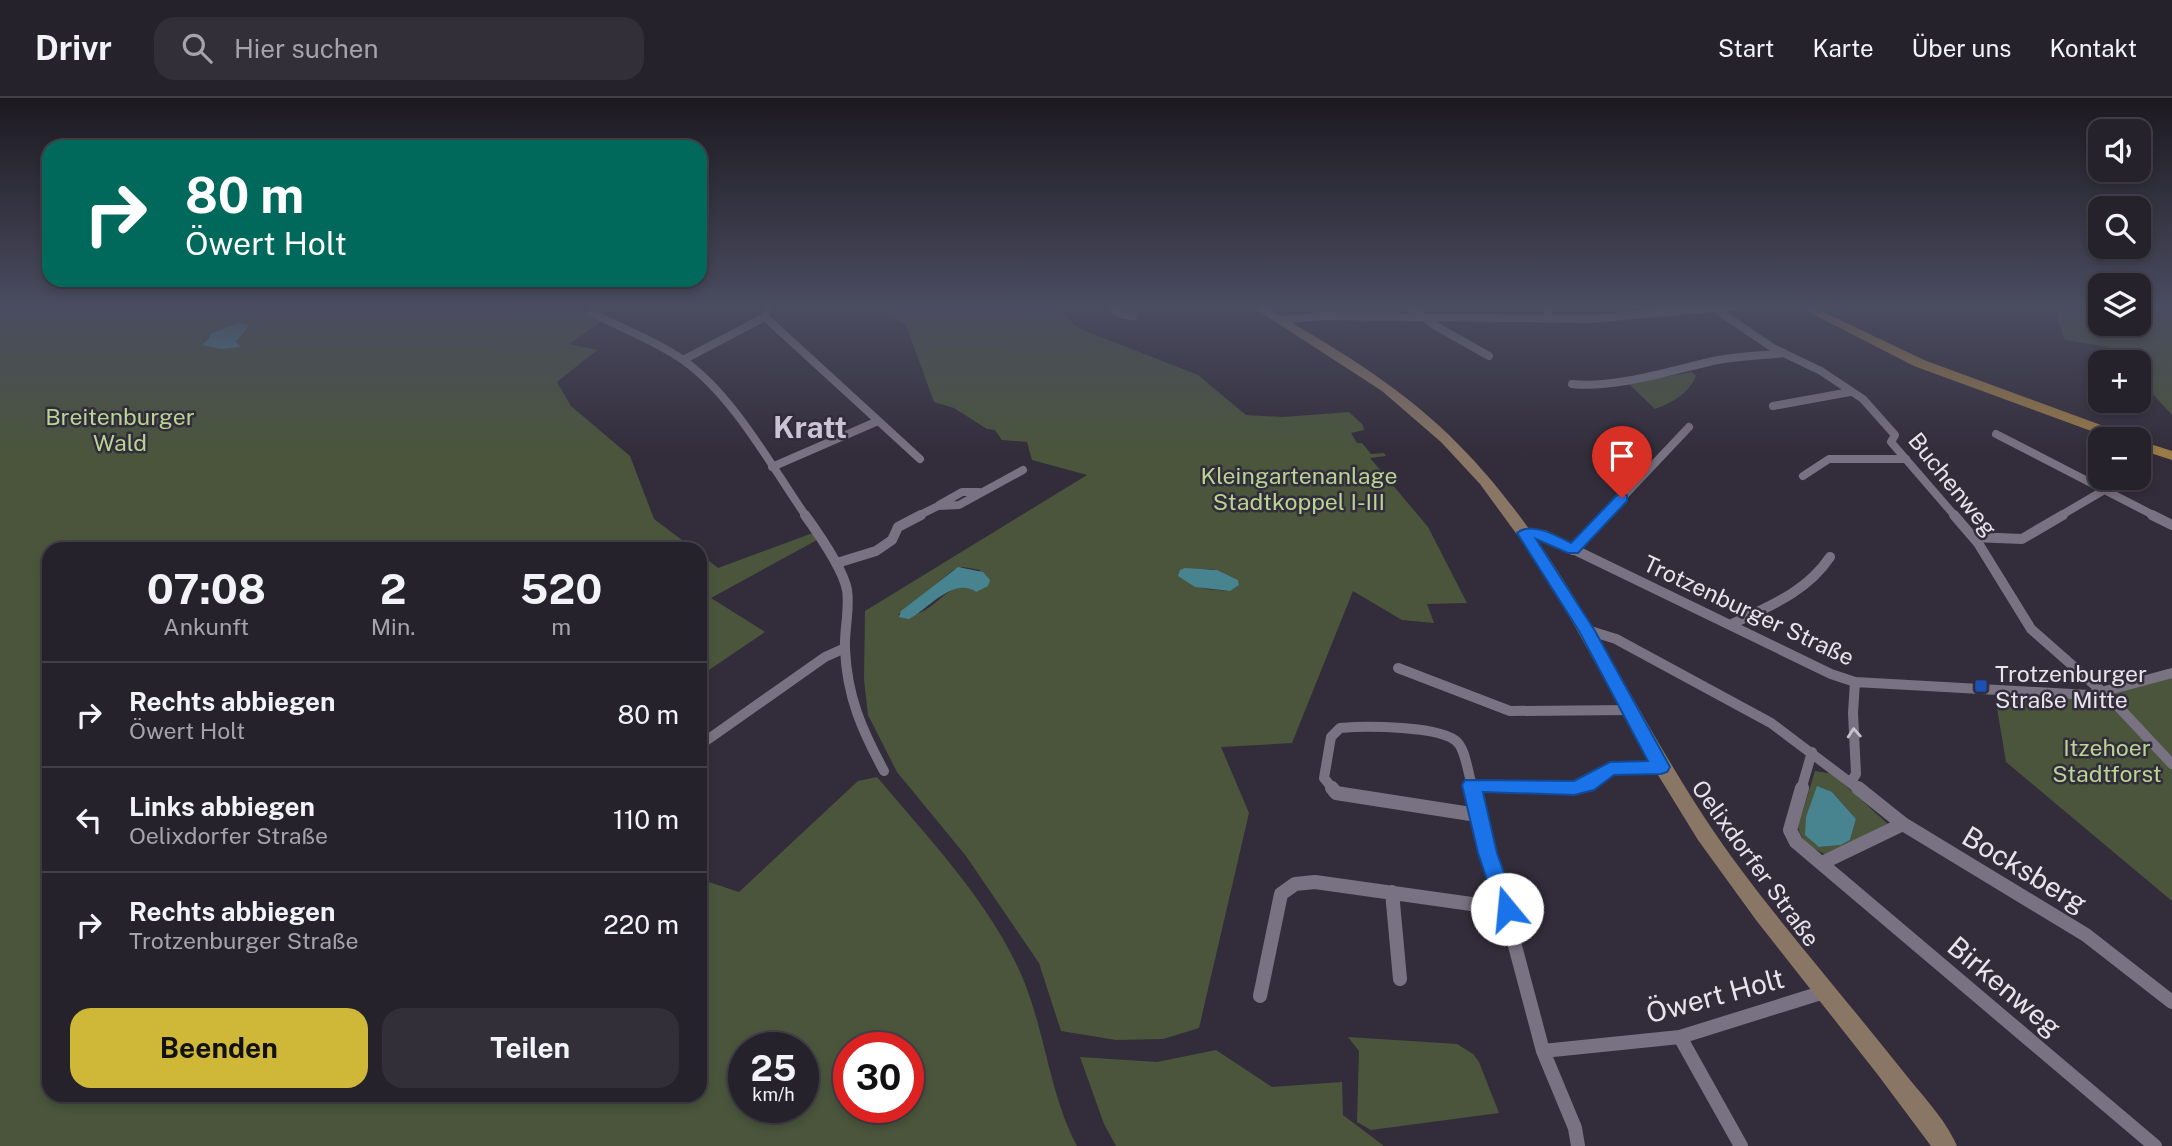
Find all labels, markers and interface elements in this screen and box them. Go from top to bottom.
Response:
search box [154,17,644,80]
text: Drivr [35,29,112,67]
icon: search [178,29,216,67]
text: Hier suchen [234,33,378,64]
text: Start [1718,34,1774,62]
text: Karte [1812,34,1874,62]
text: Über uns [1912,34,2011,62]
text: Kontakt [2049,34,2137,62]
map controls [2088,119,2151,490]
button: sound [2088,119,2151,182]
text: 80 m [185,166,304,224]
icon: right [70,168,161,259]
button: search [2088,196,2151,259]
text: Öwert Holt [185,225,347,262]
button: layers [2088,273,2151,336]
button: + [2088,350,2151,413]
park label: Breitenburger Wald [45,403,195,456]
district label: Kratt [773,409,847,445]
pin [1592,426,1652,498]
street label: Buchenweg [1903,427,2003,541]
button: − [2088,427,2151,490]
icon: arrive [1603,437,1641,475]
park label: Kleingartenanlage Stadtkoppel I-III [1201,462,1398,515]
street label: Trotzenburger Straße [1639,549,1859,671]
text: 07:08 [147,564,266,613]
text: 2 [380,564,406,613]
text: 520 [520,564,602,613]
text: Ankunft [163,613,249,640]
text: Min. [371,613,415,640]
text: m [551,613,571,640]
place label: Trotzenburger Straße Mitte [1995,660,2147,713]
marker: Trotzenburger Straße Mitte [1973,678,1989,694]
text: Rechts abbiegen [129,686,335,717]
icon: right [70,696,108,734]
text: 80 m [618,699,679,730]
text: Öwert Holt [129,717,245,744]
one-way arrow [1847,727,1862,738]
park label: Itzehoer Stadtforst [2052,734,2162,787]
street label: Oelixdorfer Straße [1687,775,1825,951]
text: Links abbiegen [129,791,315,822]
icon: left [70,801,108,839]
text: 110 m [613,804,679,835]
street label: Bocksberg [1957,819,2093,919]
text: Oelixdorfer Straße [129,822,328,849]
position arrow [1470,872,1544,946]
text: Rechts abbiegen [129,896,335,927]
icon: right [70,906,108,944]
text: 220 m [603,909,679,940]
text: Trotzenburger Straße [129,927,359,954]
street label: Birkenweg [1941,929,2069,1043]
street label: Öwert Holt [1642,961,1788,1029]
button: Beenden [70,1008,368,1088]
button: Teilen [382,1008,679,1088]
speed limit sign: 30 [833,1032,924,1123]
text: 25 [751,1048,796,1089]
text: km/h [752,1084,795,1105]

